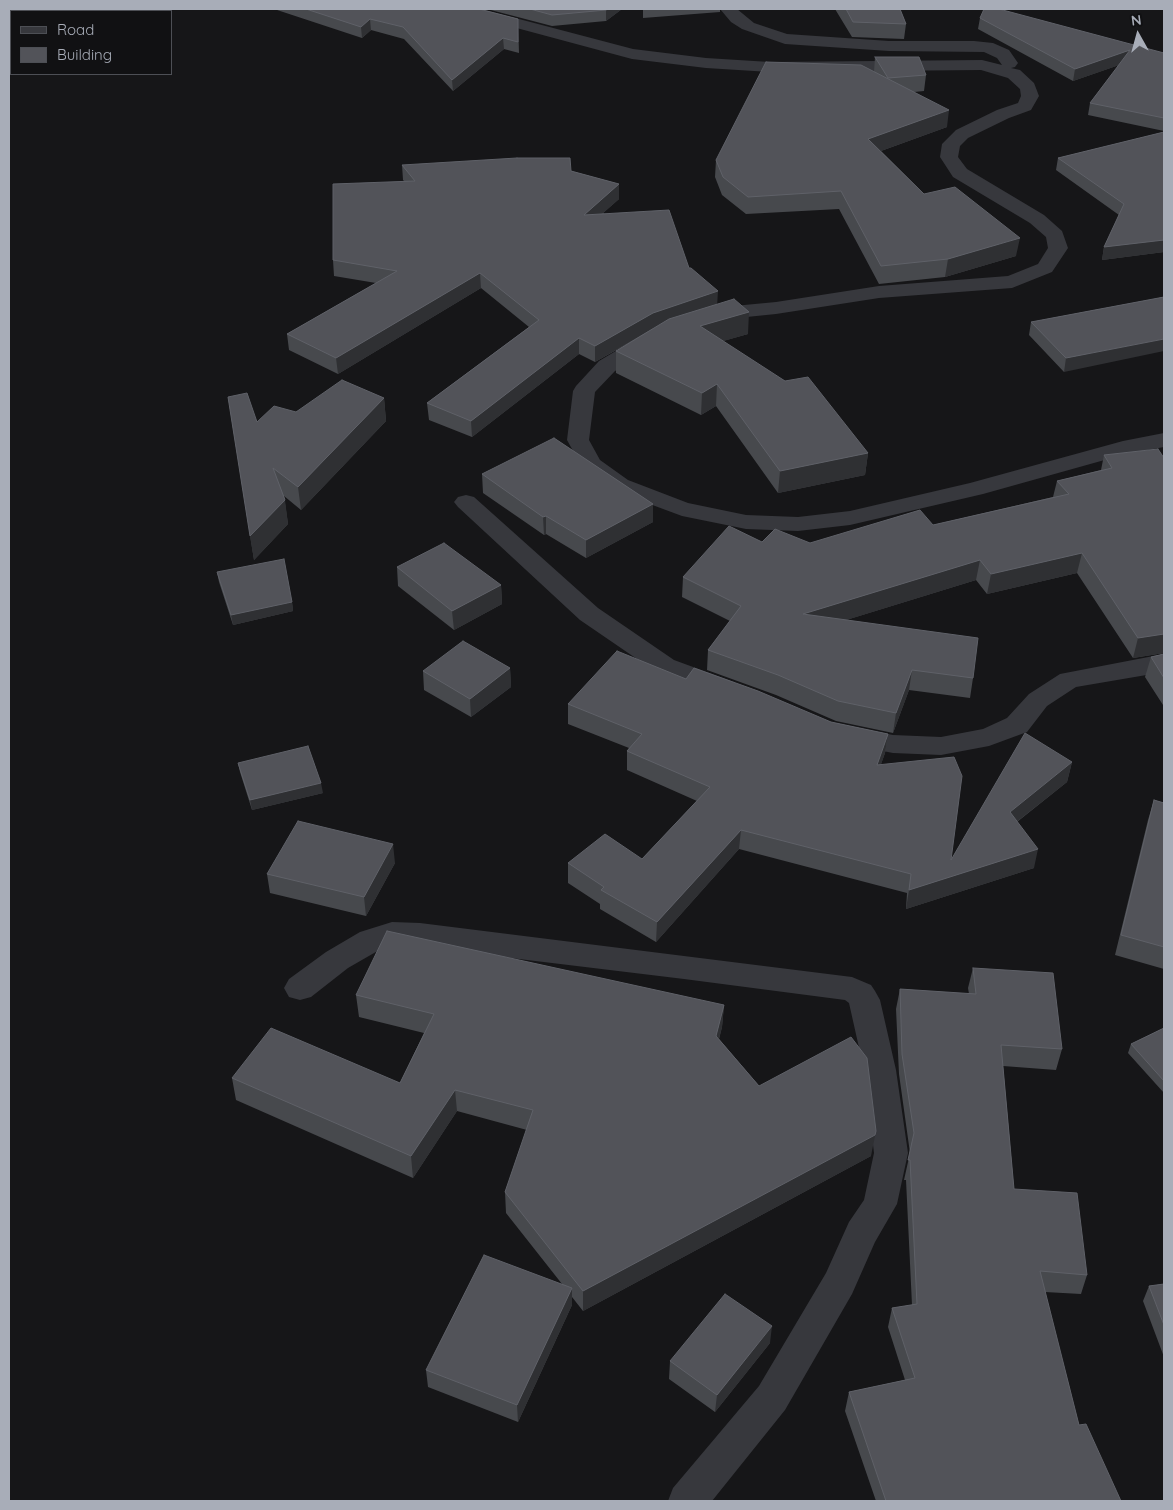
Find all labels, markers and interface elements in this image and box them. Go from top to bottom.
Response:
legend [10,10,172,75]
north arrow [1113,10,1163,60]
text: N [1130,11,1142,30]
text: Road [57,20,94,39]
text: Building [57,45,112,64]

